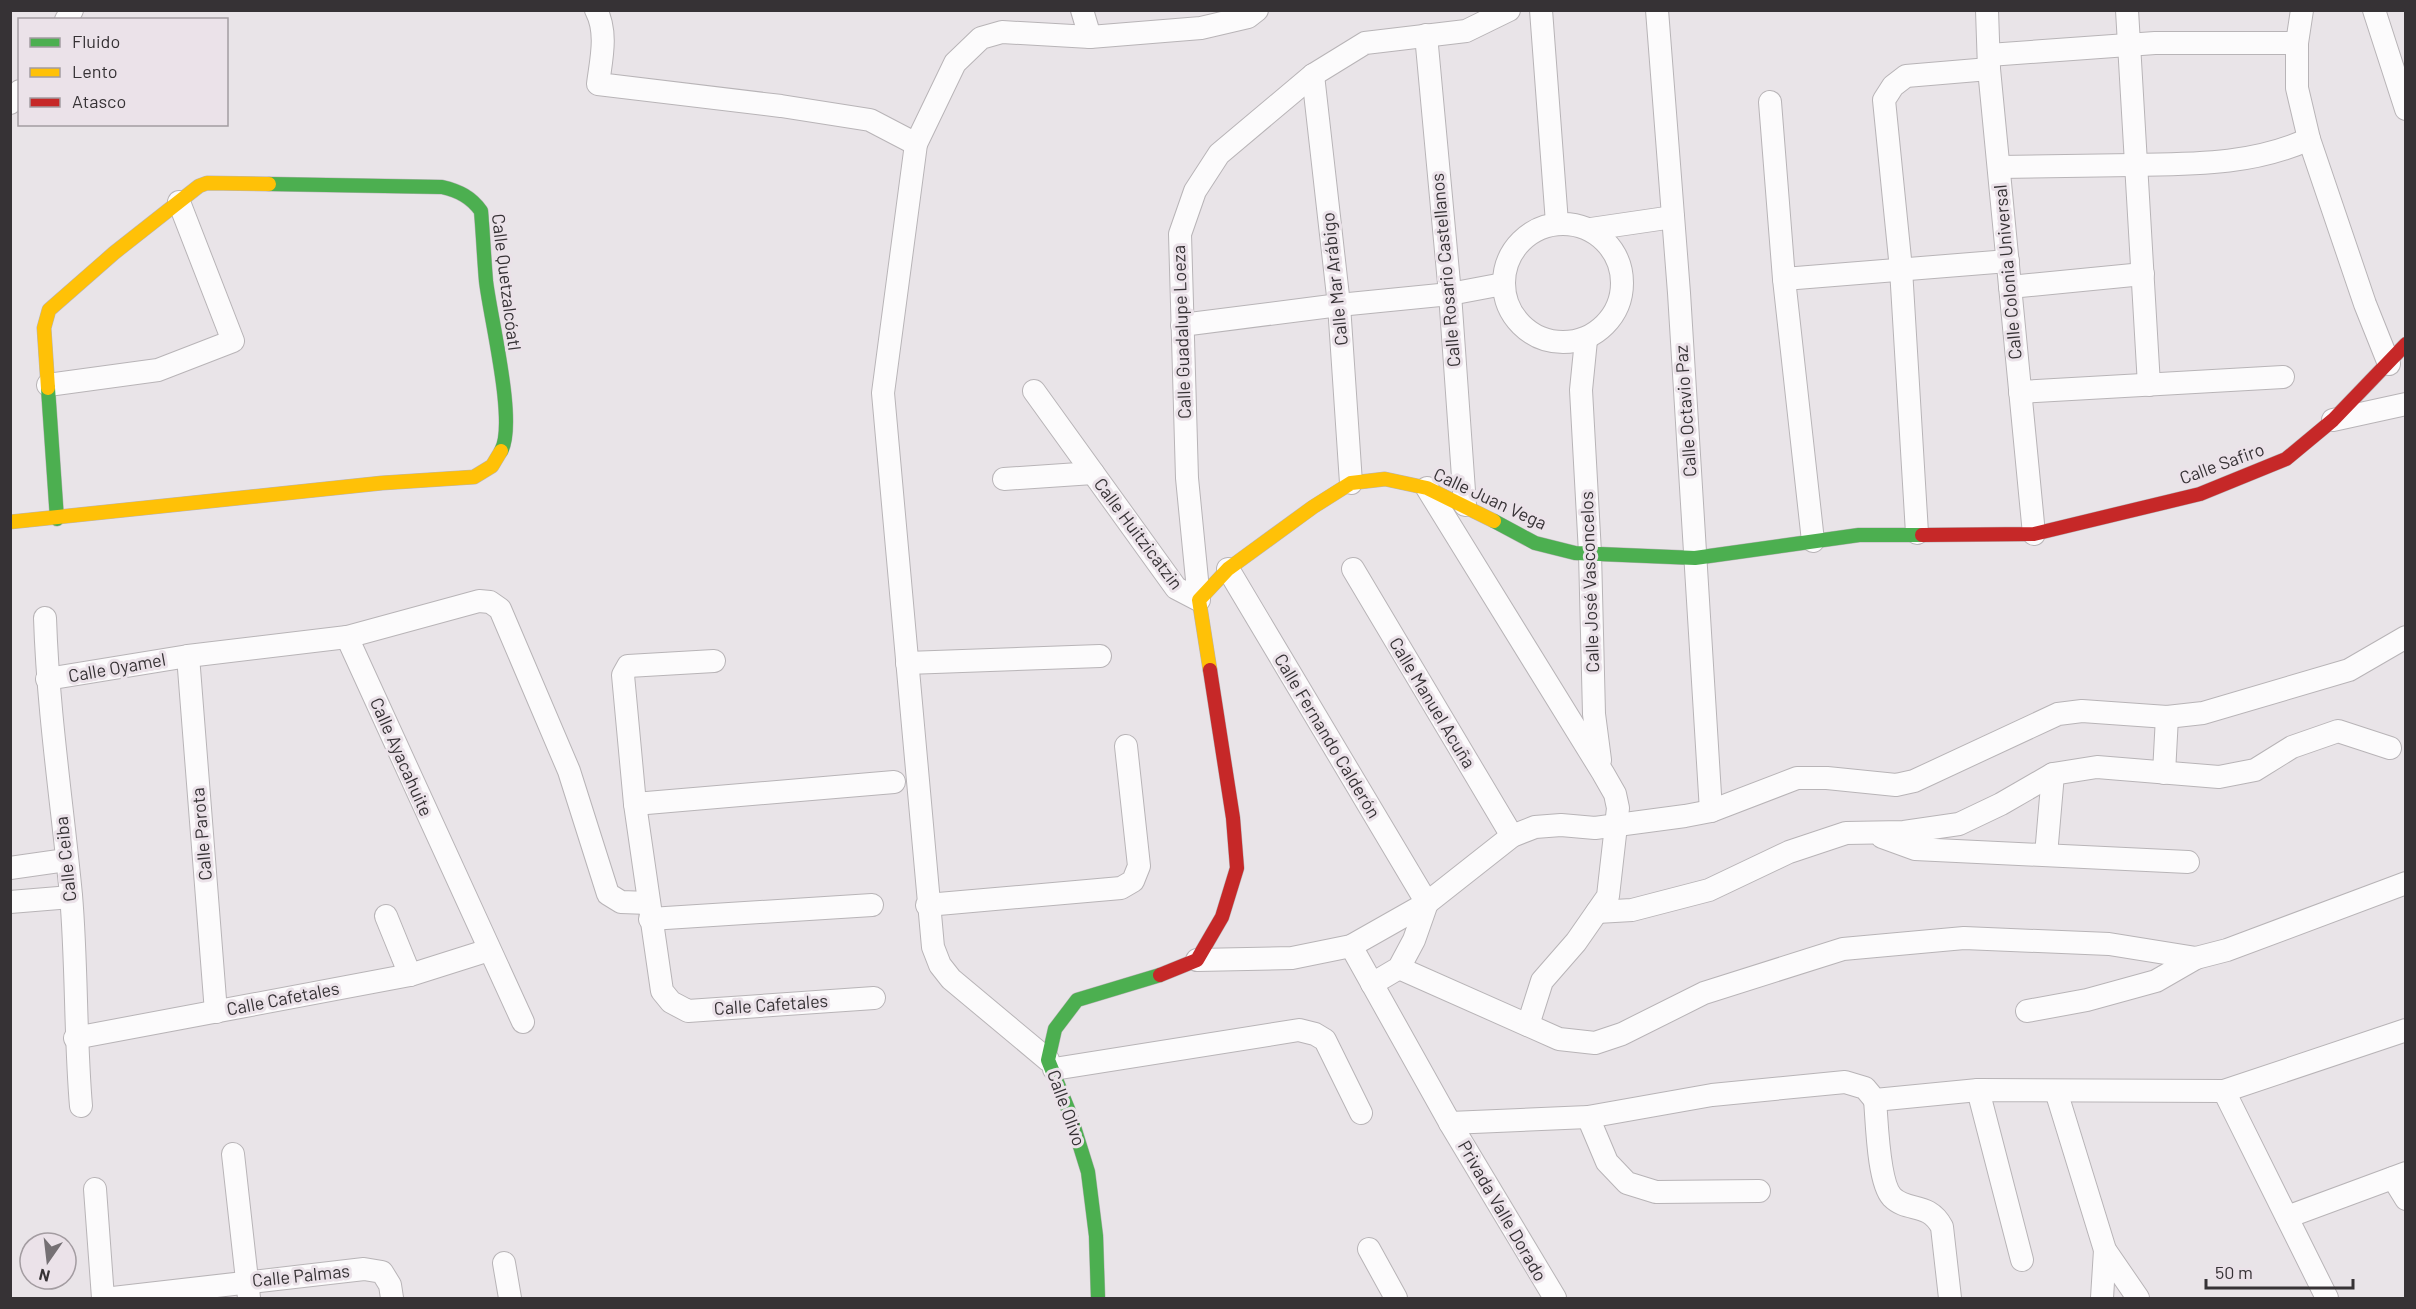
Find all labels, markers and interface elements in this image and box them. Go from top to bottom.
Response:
legend [18,18,228,126]
text: Fluido [72,30,120,52]
text: Lento [72,60,118,82]
text: Atasco [72,90,126,112]
street label: Calle Rosario Castellanos [1426,172,1464,368]
street label: Calle Colonia Universal [1988,184,2026,360]
street label: Calle Mar Arábigo [1316,211,1352,347]
street label: Calle Quetzalcóatl [488,212,526,352]
street label: Calle Guadalupe Loeza [1167,245,1195,419]
street label: Calle Octavio Paz [1669,344,1701,478]
street label: Calle Safiro [2176,438,2267,489]
street label: Calle Juan Vega [1430,462,1550,534]
street label: Calle Huitzicatzin [1090,473,1188,594]
street label: Calle José Vasconcelos [1575,491,1603,673]
street label: Calle Manuel Acuña [1385,633,1481,772]
street label: Calle Oyamel [66,648,167,686]
street label: Calle Fernando Calderón [1270,649,1386,822]
street label: Calle Ayacahuite [366,694,438,819]
street label: Calle Parota [186,787,216,881]
street label: Calle Ceiba [50,815,80,903]
street label: Calle Cafetales [225,976,341,1020]
street label: Calle Cafetales [713,989,829,1019]
street label: Calle Olivo [1043,1067,1091,1149]
street label: Privada Valle Dorado [1454,1136,1552,1285]
north arrow [18,1231,78,1291]
scale bar [2206,1252,2353,1290]
street label: Calle Palmas [251,1259,351,1291]
text: 50 m [2215,1261,2253,1283]
text: N [37,1266,52,1287]

